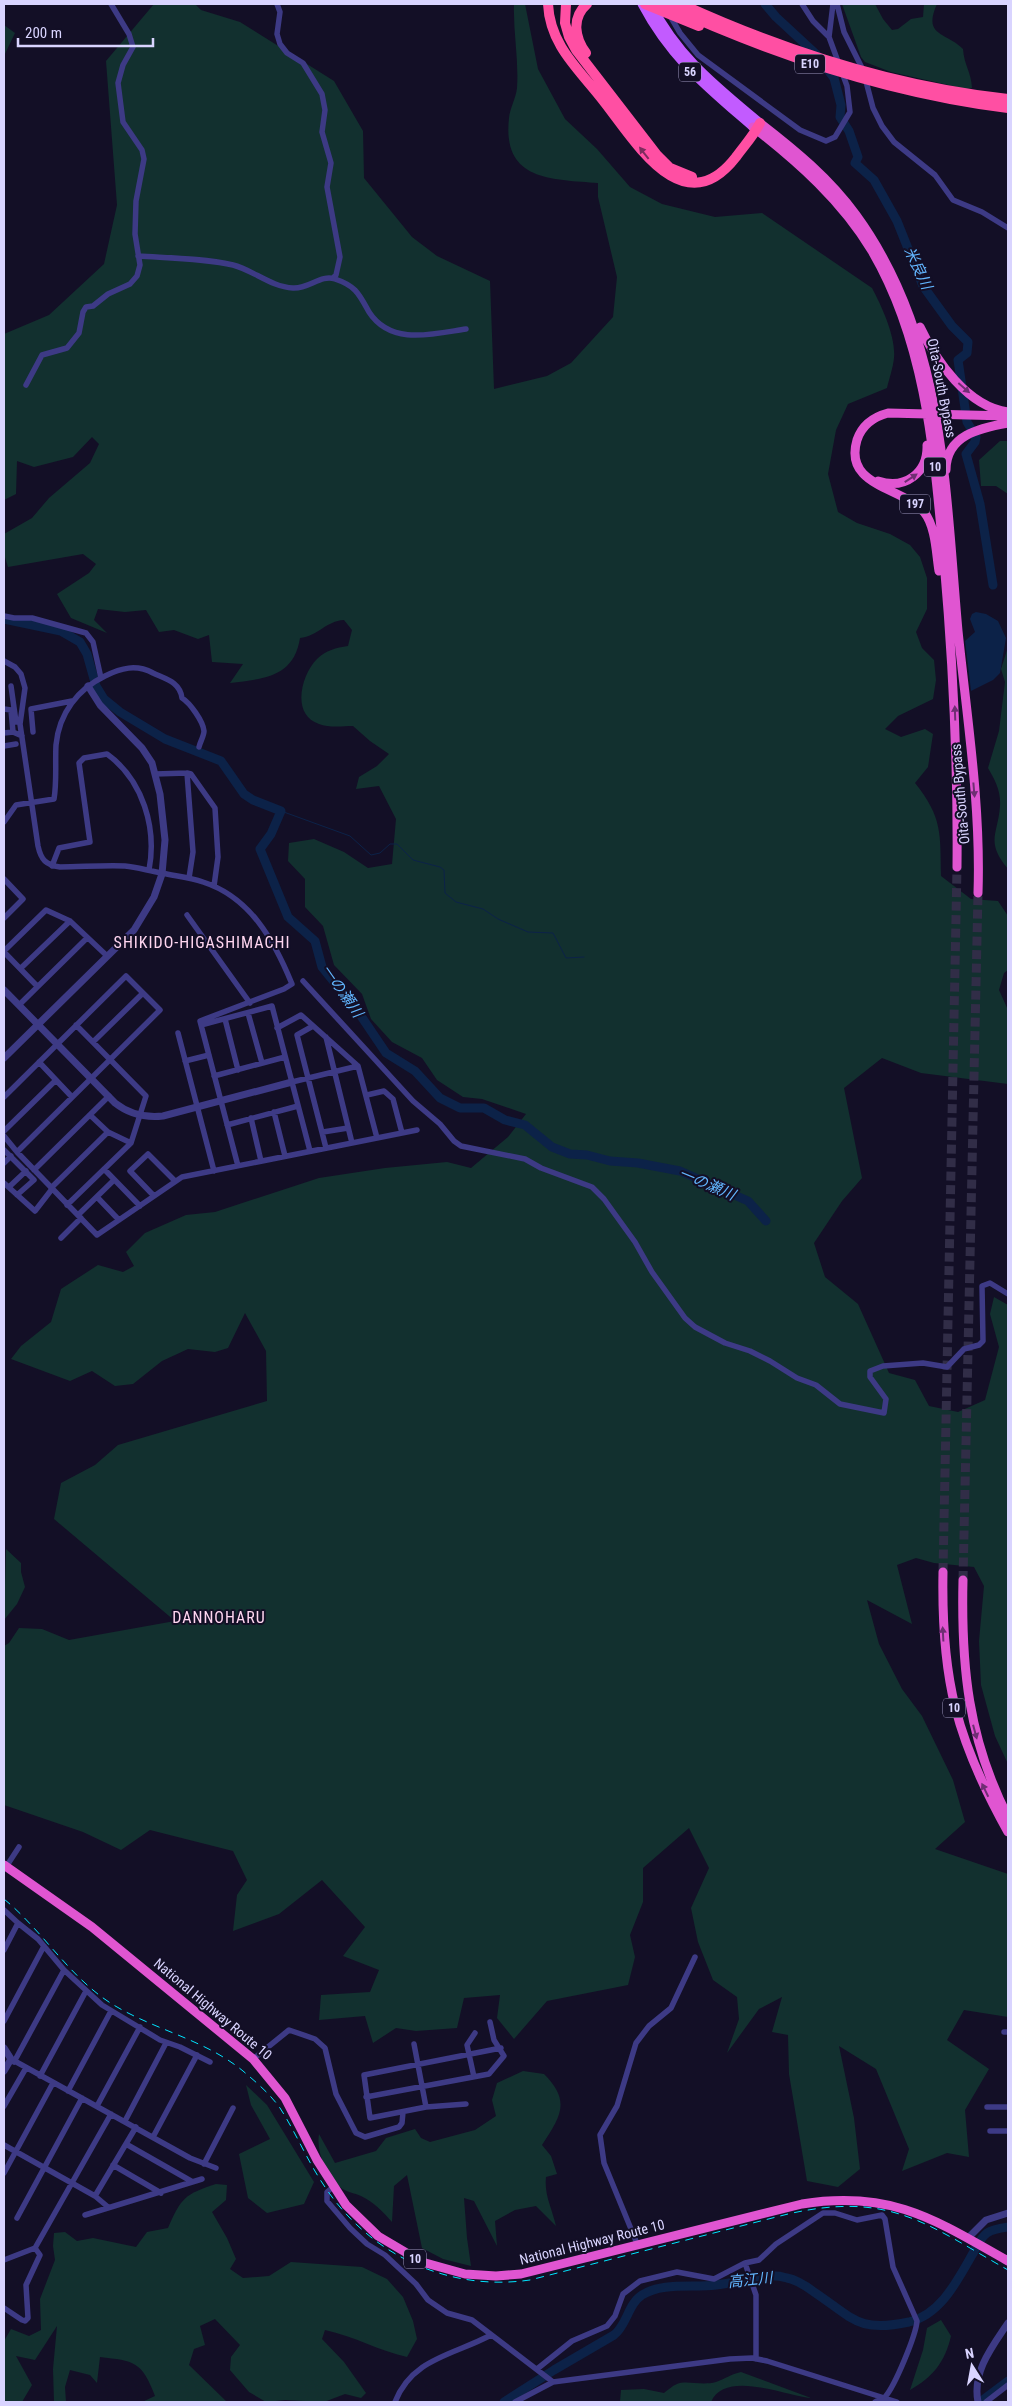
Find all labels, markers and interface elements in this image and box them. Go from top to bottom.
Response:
scale bar [18,15,152,47]
text: 200 m [25,24,62,42]
road number: E10 [795,54,825,74]
road number: 56 [679,62,701,82]
one-way arrow [639,147,650,160]
water label: 米良川 [900,244,937,294]
street label: Oita-South Bypass [925,337,959,439]
one-way arrow [958,382,971,393]
road number: 10 [924,458,946,477]
one-way arrow [904,473,918,482]
road number: 197 [900,494,930,514]
one-way arrow [951,705,959,721]
street label: Oita-South Bypass [948,743,972,845]
one-way arrow [970,782,978,798]
district label: SHIKIDO-HIGASHIMACHI [114,933,290,952]
water label: 一の瀬川 [317,961,368,1022]
water label: 一の瀬川 [676,1164,740,1205]
district label: DANNOHARU [172,1608,266,1627]
one-way arrow [938,1626,946,1642]
road number: 10 [943,1699,965,1718]
one-way arrow [971,1725,979,1740]
one-way arrow [981,1782,989,1797]
street label: National Highway Route 10 [151,1955,275,2063]
street label: National Highway Route 10 [518,2216,666,2268]
road number: 10 [404,2250,426,2268]
water label: 高江川 [727,2268,775,2291]
north arrow [947,2341,997,2391]
text: N [964,2345,975,2362]

